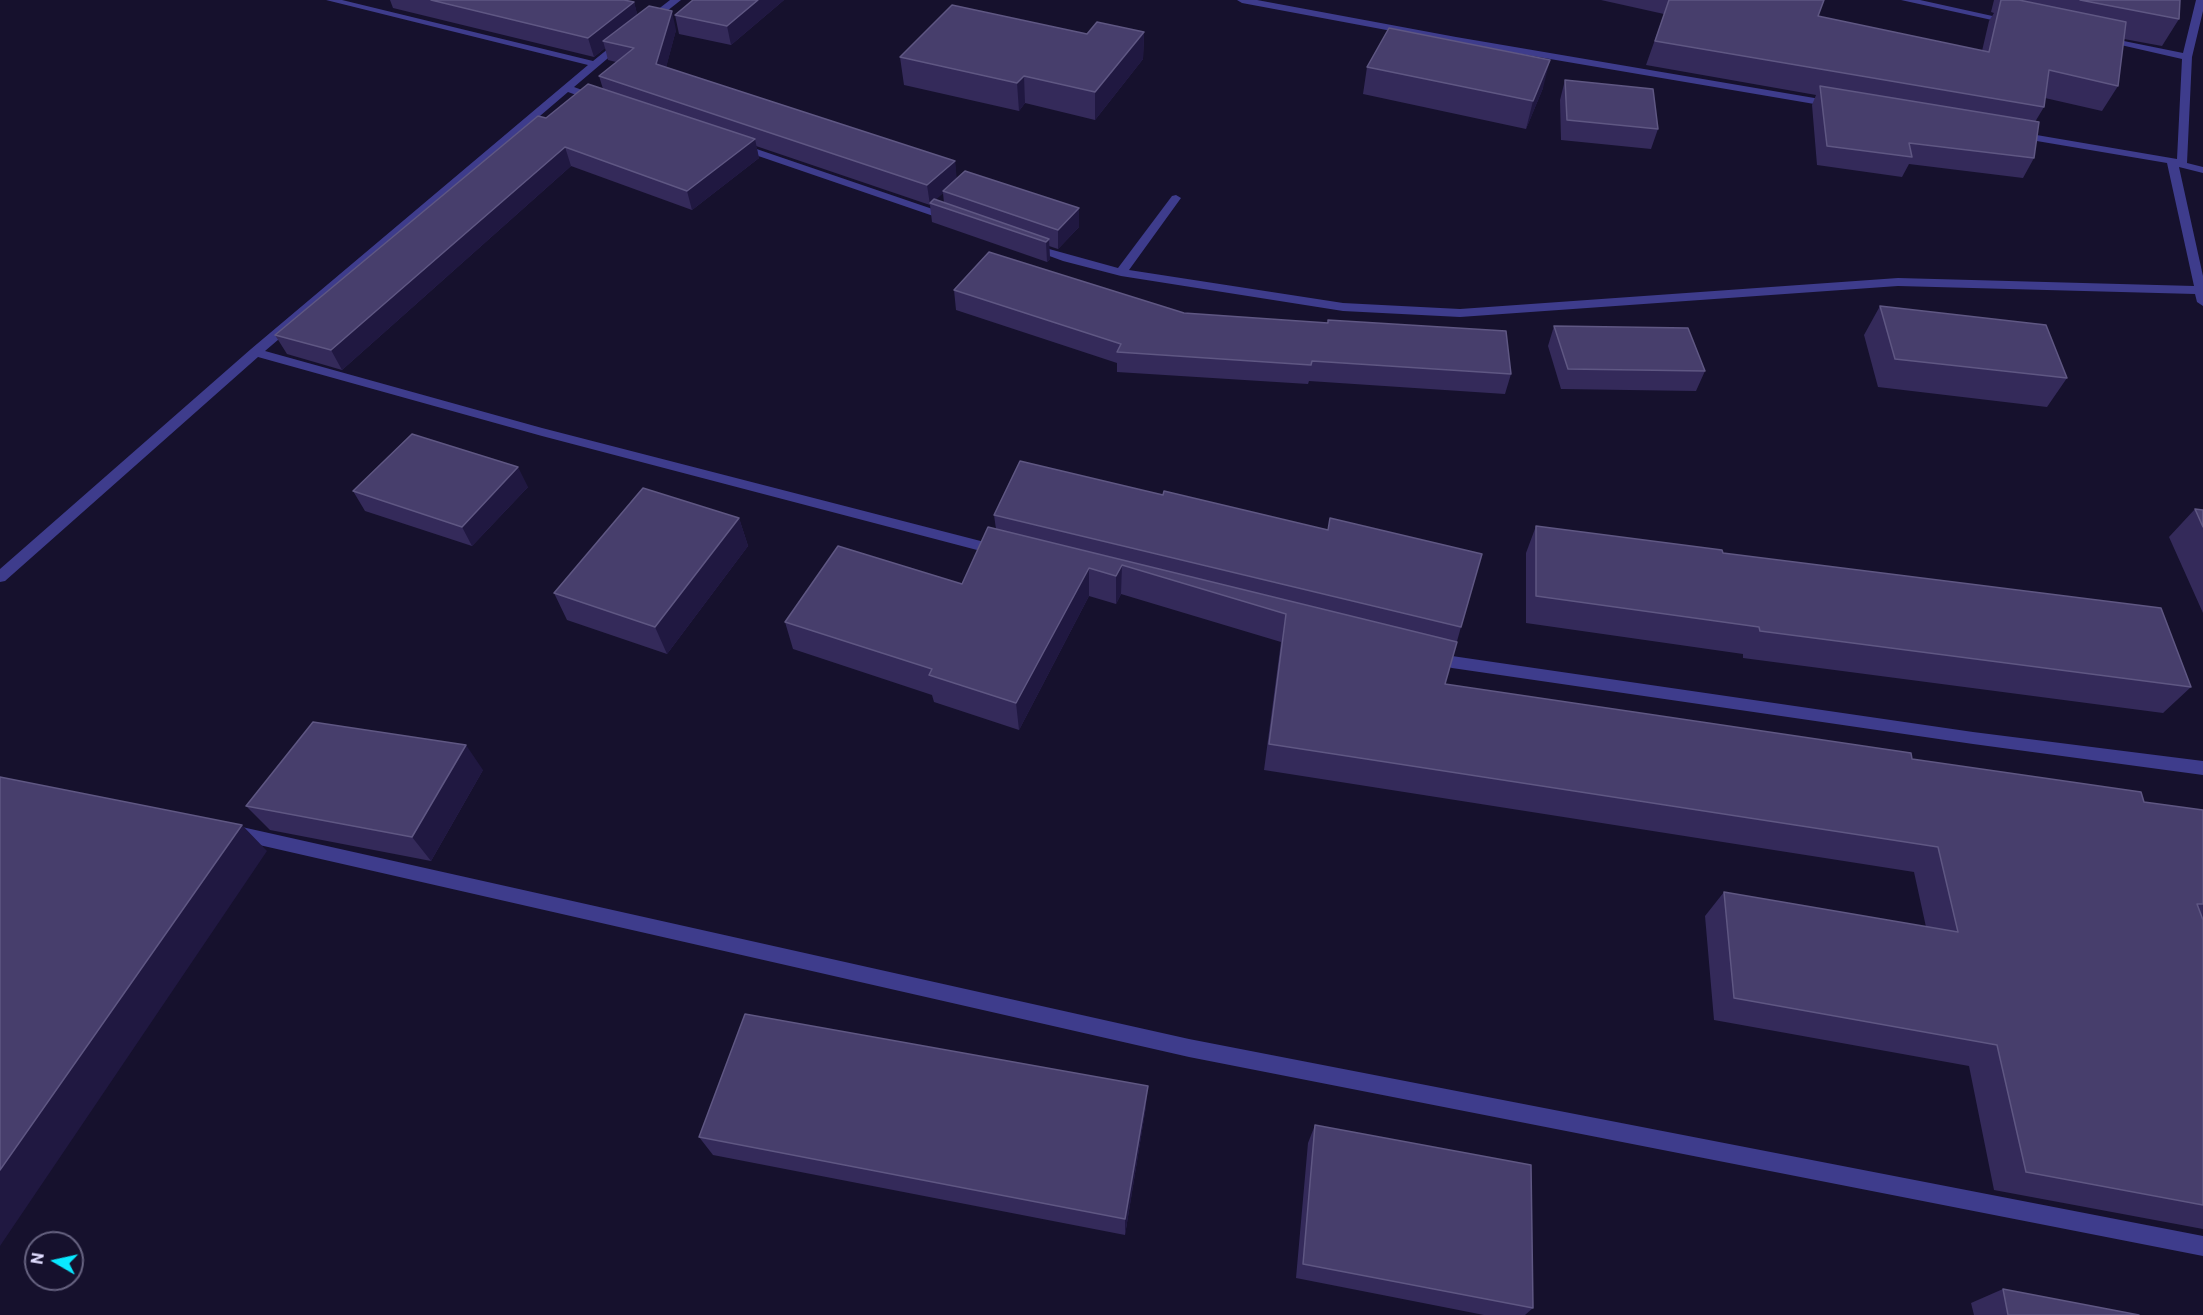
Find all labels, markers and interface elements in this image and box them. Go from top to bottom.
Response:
north arrow [24,1231,84,1291]
text: N [27,1251,48,1265]

